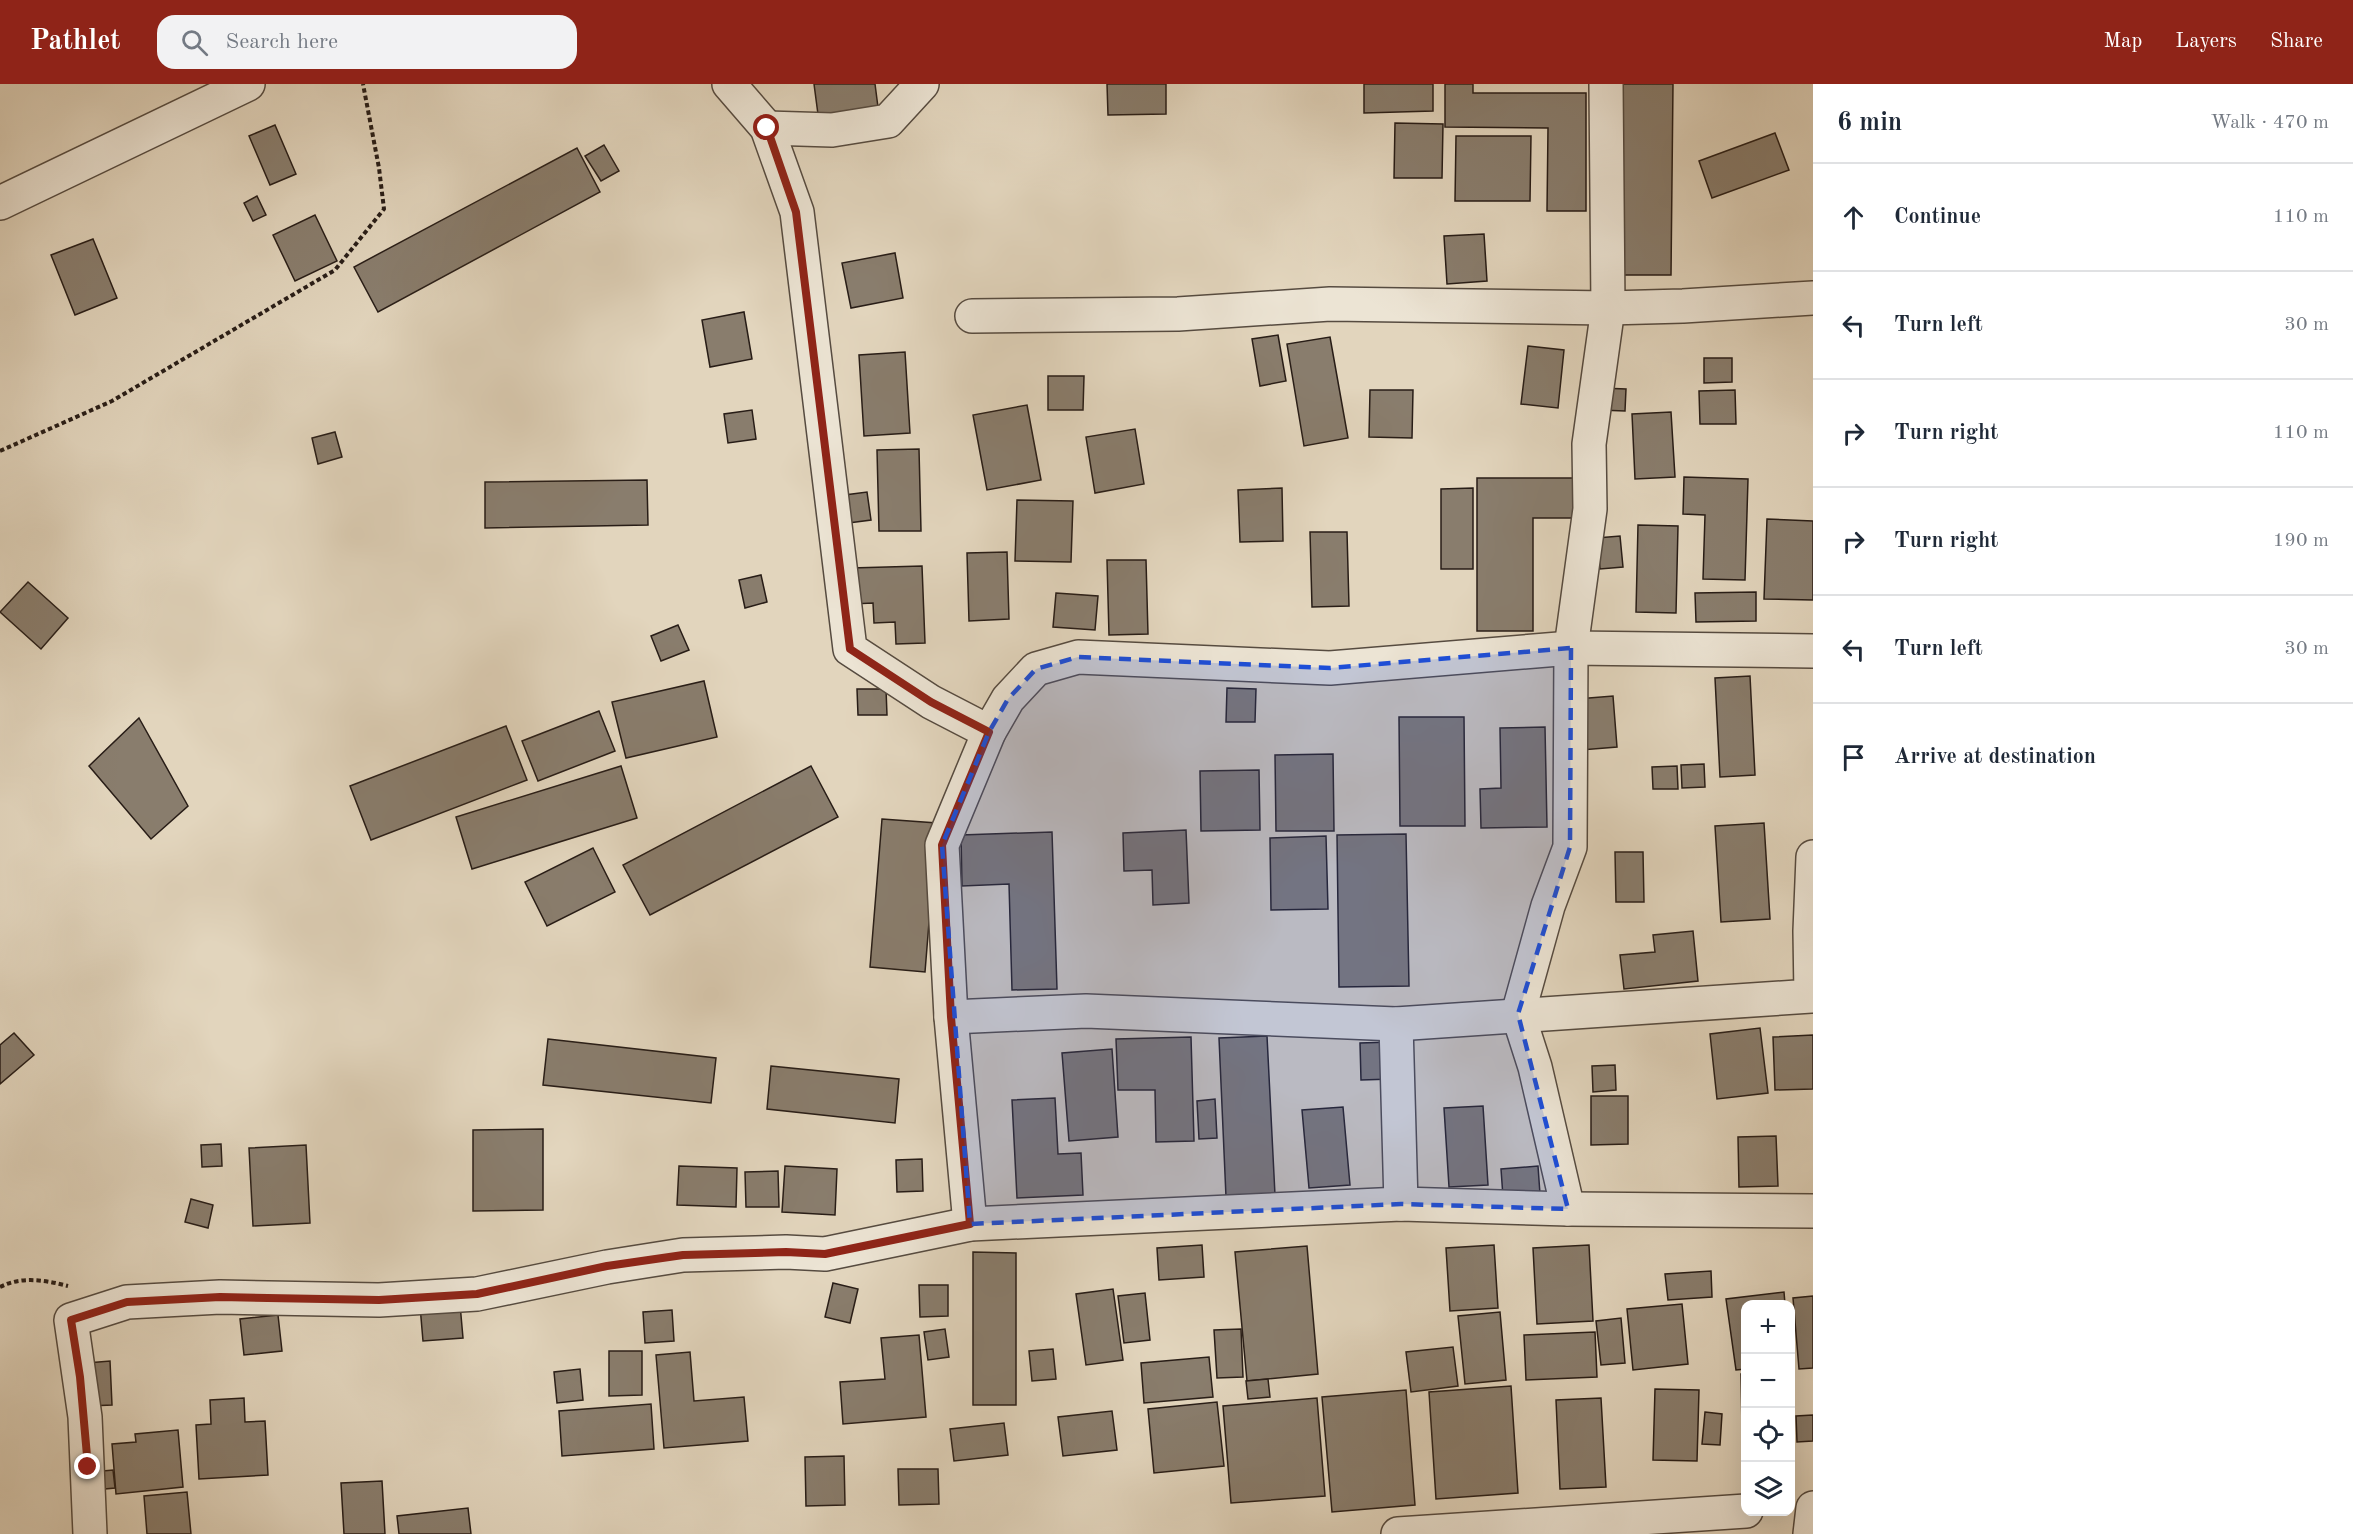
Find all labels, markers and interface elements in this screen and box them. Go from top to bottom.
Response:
search box [157,15,577,69]
icon: search [178,26,211,59]
text: Pathlet [30,28,121,56]
text: Search here [226,31,338,53]
text: Map [2103,31,2142,52]
text: Layers [2175,31,2237,52]
text: Share [2270,31,2323,52]
text: 6 min [1837,110,1902,136]
text: Walk · 470 m [2210,113,2329,133]
route start [753,114,779,140]
icon: ahead [1837,201,1870,234]
text: Continue [1894,206,1981,228]
text: 110 m [2273,207,2329,227]
icon: left [1837,309,1870,342]
text: Turn left [1894,314,1983,336]
text: 30 m [2284,315,2329,335]
icon: right [1837,417,1870,450]
text: Turn right [1894,422,1998,444]
text: 110 m [2273,423,2329,443]
icon: right [1837,525,1870,558]
text: Turn right [1894,530,1998,552]
text: 190 m [2273,531,2329,551]
icon: left [1837,633,1870,666]
text: Turn left [1894,638,1983,660]
text: 30 m [2284,639,2329,659]
icon: arrive [1837,741,1870,774]
text: Arrive at destination [1894,746,2096,768]
map controls [1741,1300,1795,1516]
button: + [1741,1300,1795,1354]
button: − [1741,1354,1795,1408]
button: locate [1741,1408,1795,1462]
route end [74,1453,100,1479]
button: layers [1741,1462,1795,1516]

